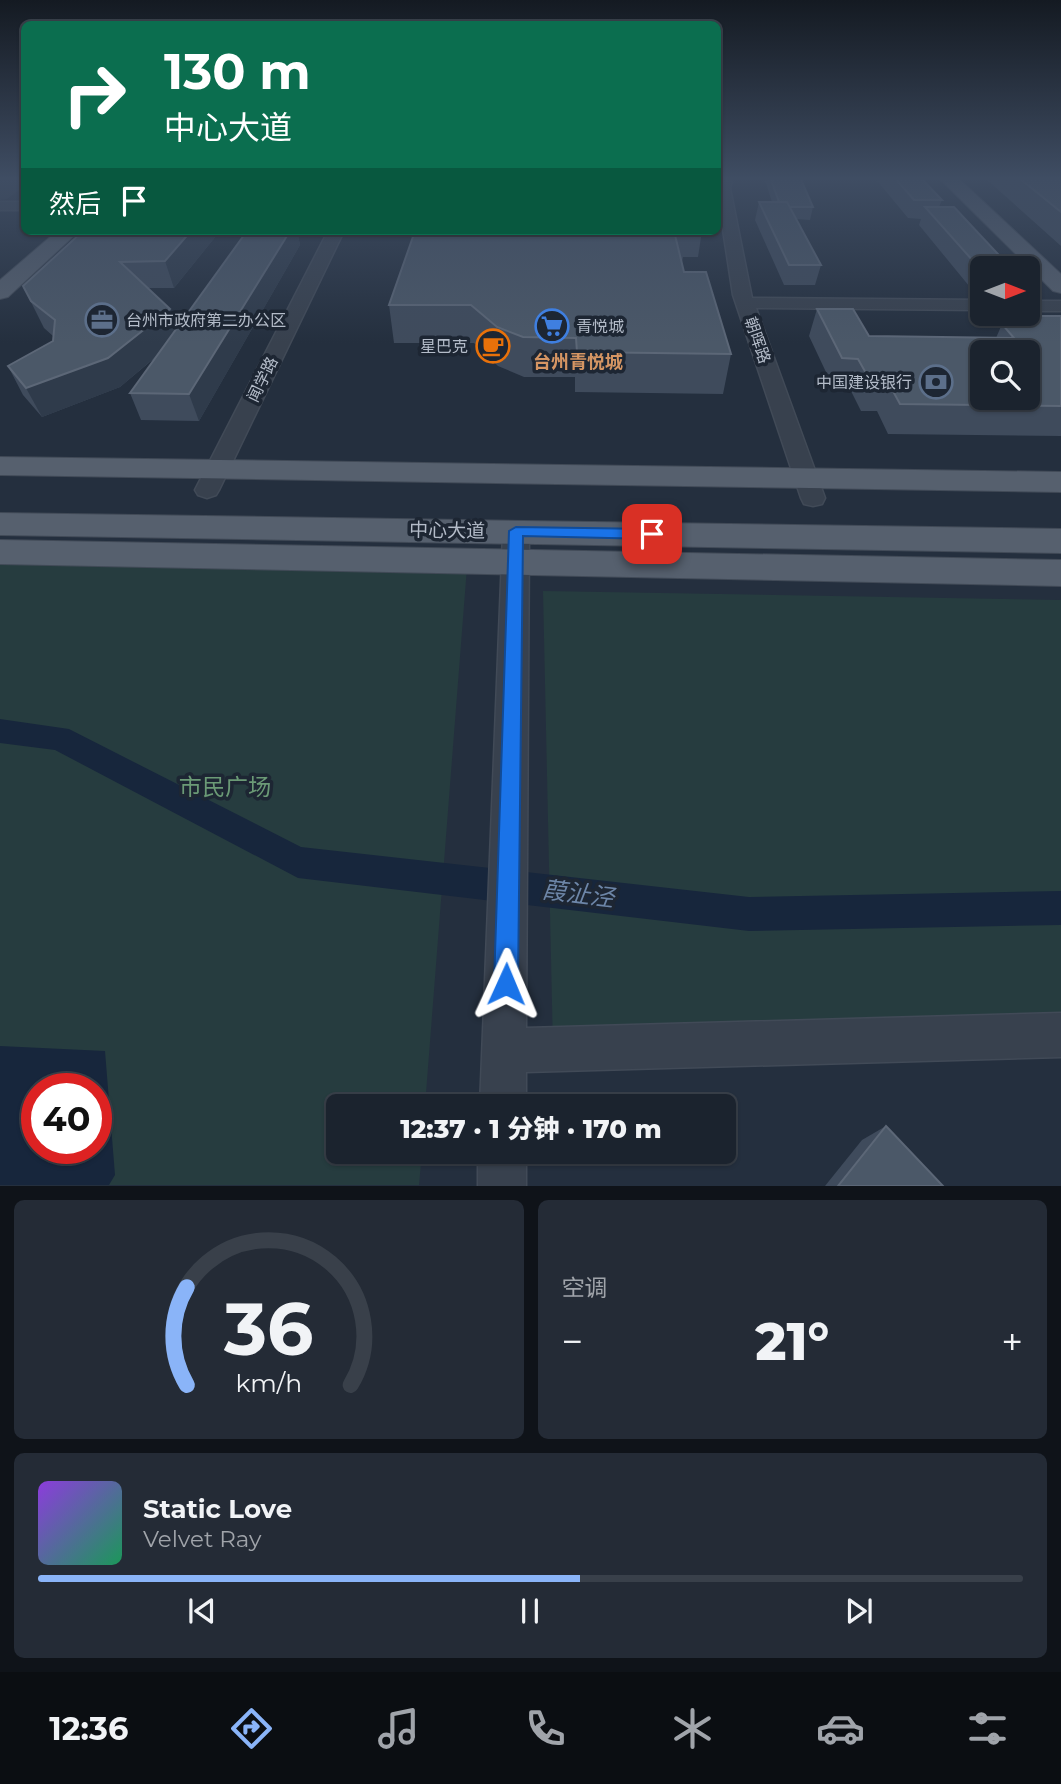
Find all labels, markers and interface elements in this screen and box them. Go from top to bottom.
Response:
text: 130 m [164,42,311,101]
icon: right [49,49,140,140]
text: 中心大道 [164,108,292,147]
icon: arrive [115,182,153,220]
text: 然后 [49,188,101,220]
north arrow [970,256,1040,326]
map controls [970,256,1040,410]
office icon: 台州市政府第二办公区 [83,301,121,339]
supermarket icon: 青悦城 [533,307,571,345]
place label: 台州市政府第二办公区 [126,311,286,330]
street label: 朝晖路 [741,314,774,366]
place label: 青悦城 [576,317,624,336]
cafe icon: 星巴克 [474,327,512,365]
place label: 星巴克 [420,337,468,356]
button: search [970,340,1040,410]
district label: 台州青悦城 [533,351,623,373]
street label: 闻学路 [243,353,282,405]
bank icon: 中国建设银行 [917,363,955,401]
place label: 中国建设银行 [816,373,912,392]
pin [622,504,682,564]
icon: arrive [633,515,671,553]
street label: 中心大道 [409,518,485,543]
park label: 市民广场 [179,773,271,801]
water label: 葭沚泾 [541,875,618,913]
position arrow [469,947,543,1021]
speed limit sign: 40 [21,1073,112,1164]
text: 12:37 · 1 分钟 · 170 m [400,1113,662,1145]
text: 空调 [562,1274,608,1302]
text: 36 [223,1286,313,1374]
text: 21° [755,1310,829,1373]
text: − [562,1318,583,1365]
text: + [1001,1318,1023,1365]
text: km/h [235,1368,302,1398]
text: Static Love [143,1493,292,1525]
text: Velvet Ray [143,1525,261,1553]
icon: previous [183,1592,221,1630]
icon: pause [511,1592,549,1630]
icon: next [840,1592,878,1630]
icon: directions [227,1704,276,1753]
icon: music [374,1704,423,1753]
icon: phone [521,1704,570,1753]
icon: climate [668,1704,717,1753]
icon: car [816,1704,865,1753]
icon: filters [963,1704,1012,1753]
text: 12:36 [49,1709,128,1748]

